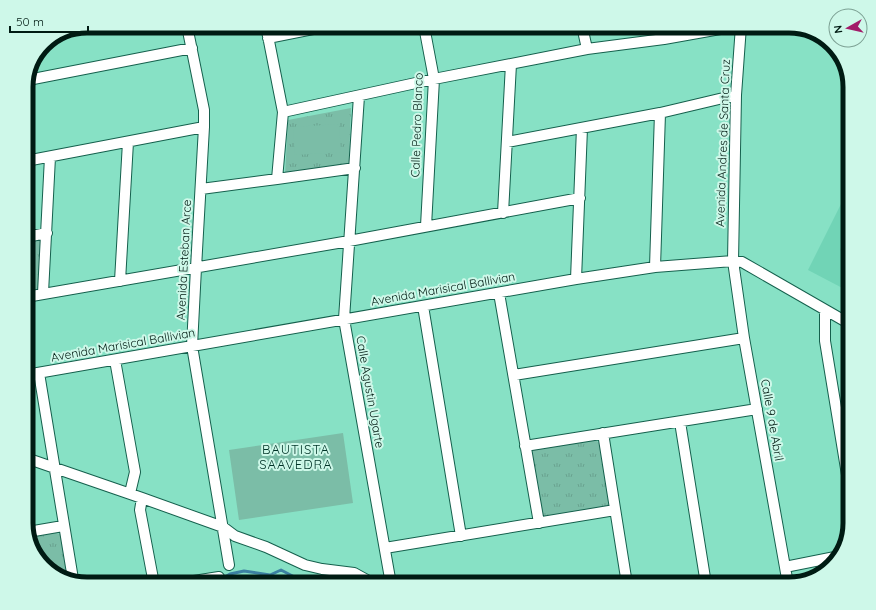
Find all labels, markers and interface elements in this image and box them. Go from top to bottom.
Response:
scale bar [10,8,88,34]
north arrow [828,8,868,48]
text: 50 m [16,14,44,29]
text: N [831,24,846,34]
street label: Avenida Andres de Santa Cruz [712,59,733,227]
street label: Calle Pedro Blanco [407,72,426,178]
street label: Avenida Esteban Arce [173,199,194,321]
street label: Avenida Marisical Ballivian [370,268,516,309]
street label: Avenida Marisical Ballivian [50,324,196,365]
street label: Calle Agustin Ugarte [353,335,388,449]
street label: Calle 9 de Abril [758,378,787,462]
district label: BAUTISTA SAAVEDRA [259,441,333,472]

